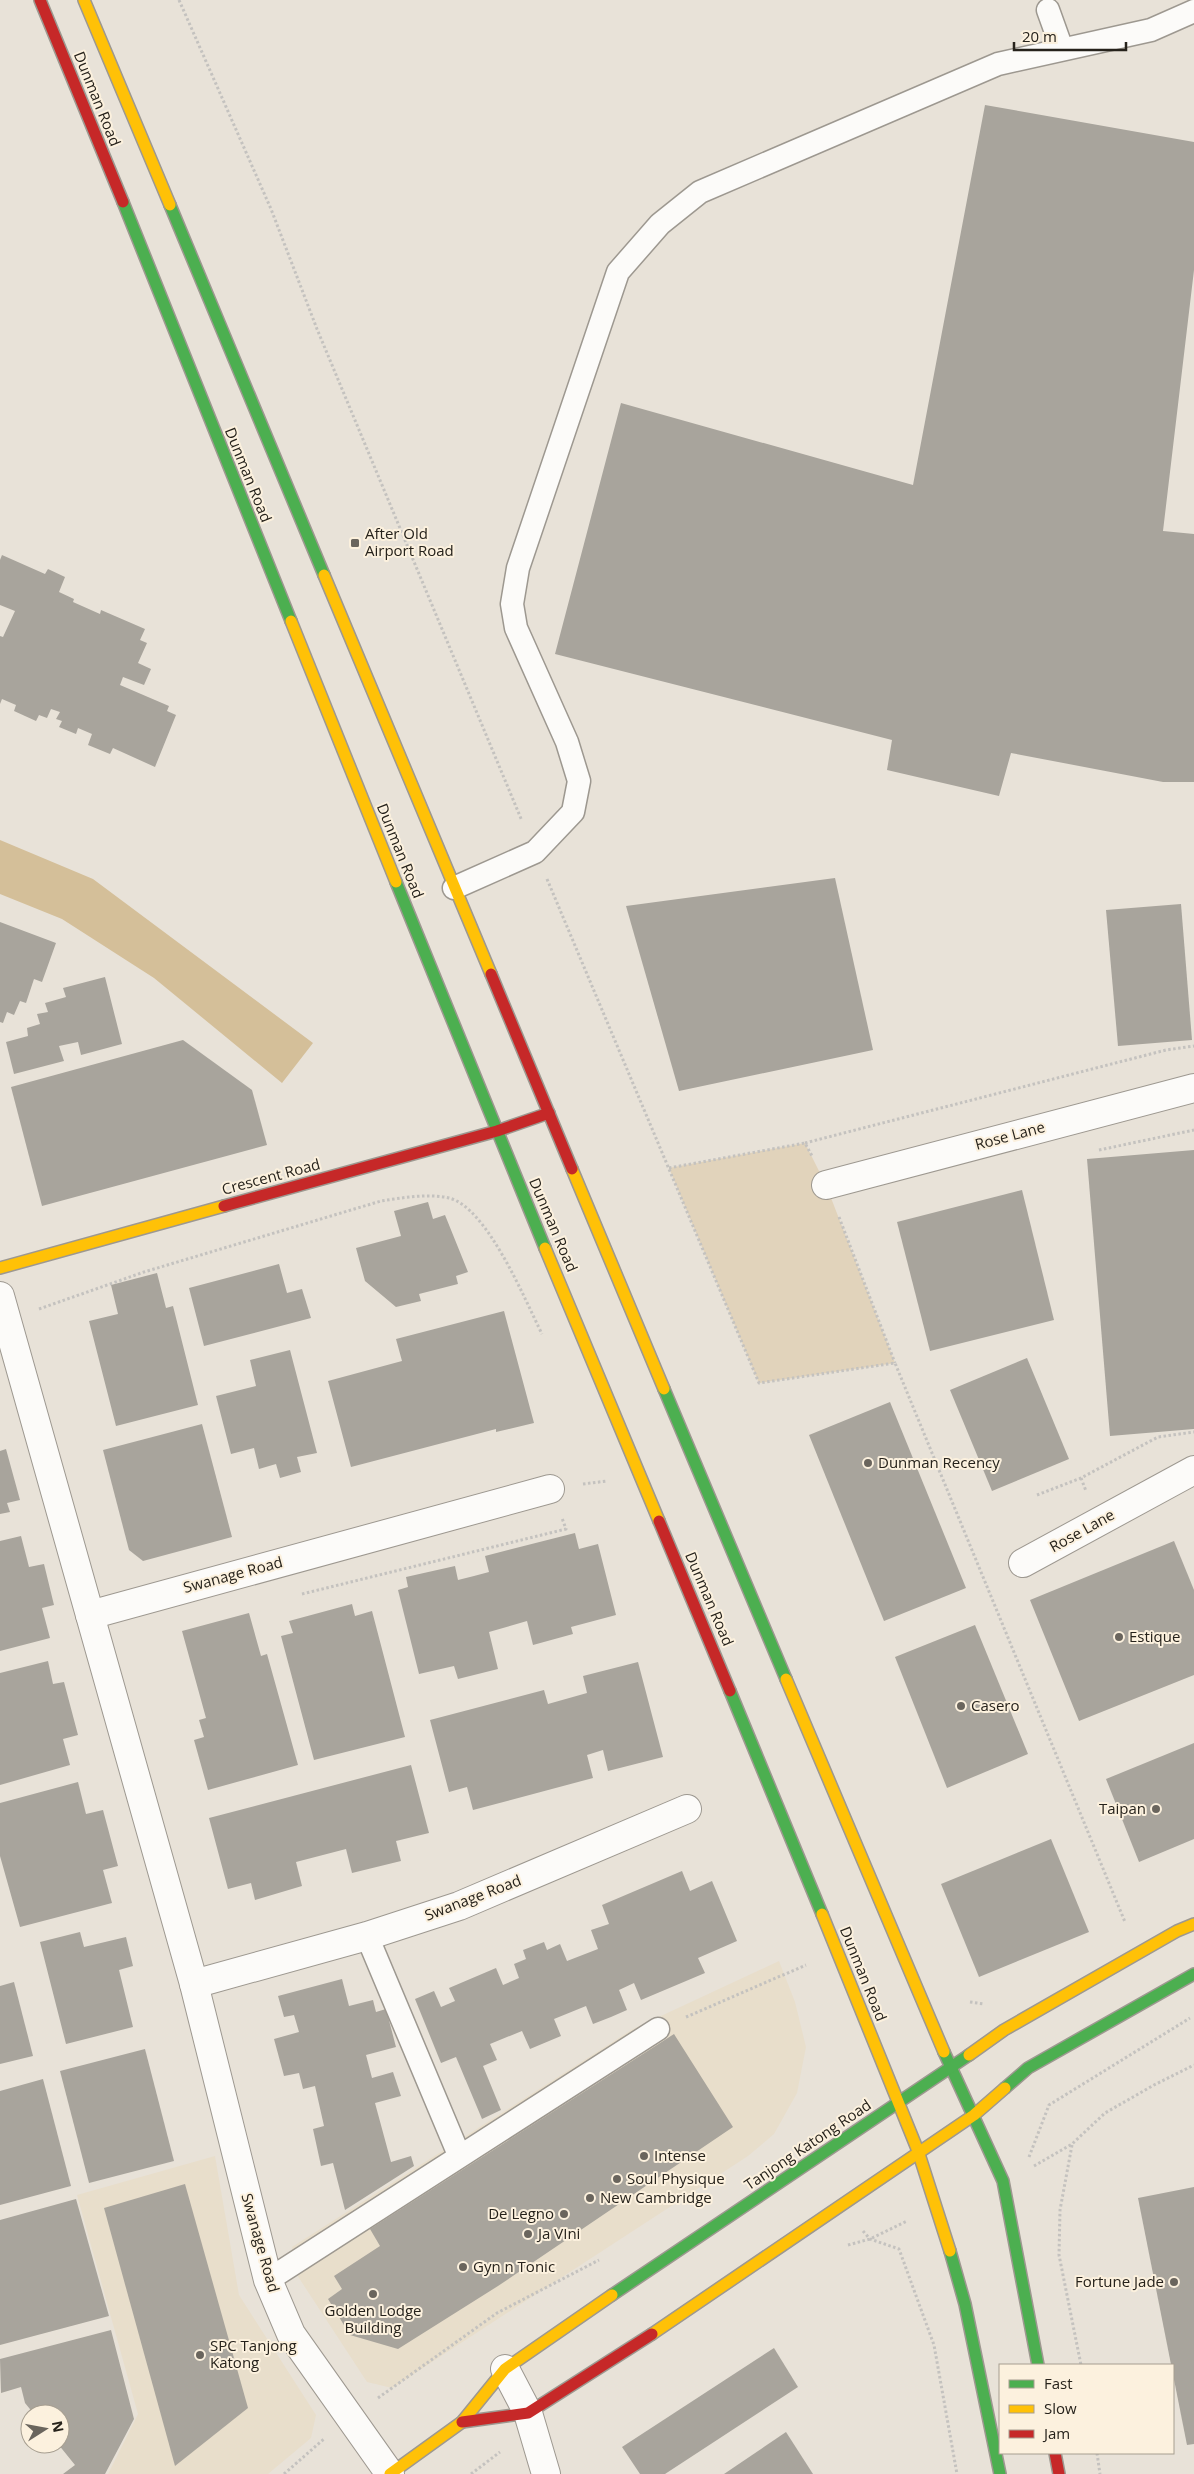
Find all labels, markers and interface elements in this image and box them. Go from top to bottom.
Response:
scale bar [1014,20,1126,52]
text: 20 m [1022,26,1057,46]
street label: Dunman Road [70,48,126,149]
street label: Dunman Road [221,424,277,525]
place label: After Old Airport Road [365,523,454,560]
marker: After Old Airport Road [349,537,361,549]
street label: Dunman Road [373,800,429,901]
street label: Rose Lane [973,1116,1047,1154]
street label: Crescent Road [219,1153,322,1199]
street label: Dunman Road [525,1174,583,1275]
place label: Dunman Recency [878,1452,1000,1472]
marker: Dunman Recency [862,1457,874,1469]
street label: Rose Lane [1045,1504,1118,1556]
street label: Dunman Road [681,1548,739,1649]
street label: Swanage Road [181,1551,285,1597]
place label: Estique [1129,1626,1180,1646]
marker: Estique [1113,1631,1125,1643]
place label: Casero [971,1695,1020,1715]
marker: Casero [955,1700,967,1712]
place label: Taipan [1099,1798,1146,1818]
marker: Taipan [1150,1803,1162,1815]
street label: Swanage Road [421,1869,524,1925]
street label: Dunman Road [836,1923,892,2024]
street label: Tanjong Katong Road [740,2094,875,2194]
place label: Intense [654,2145,706,2165]
marker: Intense [638,2150,650,2162]
place label: Soul Physique [627,2168,725,2188]
marker: Soul Physique [611,2173,623,2185]
place label: New Cambridge [600,2187,712,2207]
street label: Swanage Road [237,2191,285,2294]
marker: New Cambridge [584,2192,596,2204]
place label: De Legno [488,2203,554,2223]
marker: De Legno [558,2208,570,2220]
place label: Ja VIni [536,2223,580,2243]
marker: Ja VIni [522,2228,534,2240]
place label: Gyn n Tonic [473,2256,555,2276]
marker: Gyn n Tonic [457,2261,469,2273]
place label: Fortune Jade [1075,2271,1164,2291]
marker: Fortune Jade [1168,2276,1180,2288]
marker: Golden Lodge Building [367,2288,379,2300]
place label: Golden Lodge Building [324,2300,422,2337]
place label: SPC Tanjong Katong [210,2335,297,2372]
marker: SPC Tanjong Katong [194,2349,206,2361]
legend [999,2364,1174,2454]
text: Fast [1044,2373,1073,2393]
text: Slow [1044,2398,1077,2418]
north arrow [20,2404,70,2454]
text: N [48,2419,69,2434]
text: Jam [1042,2423,1070,2443]

